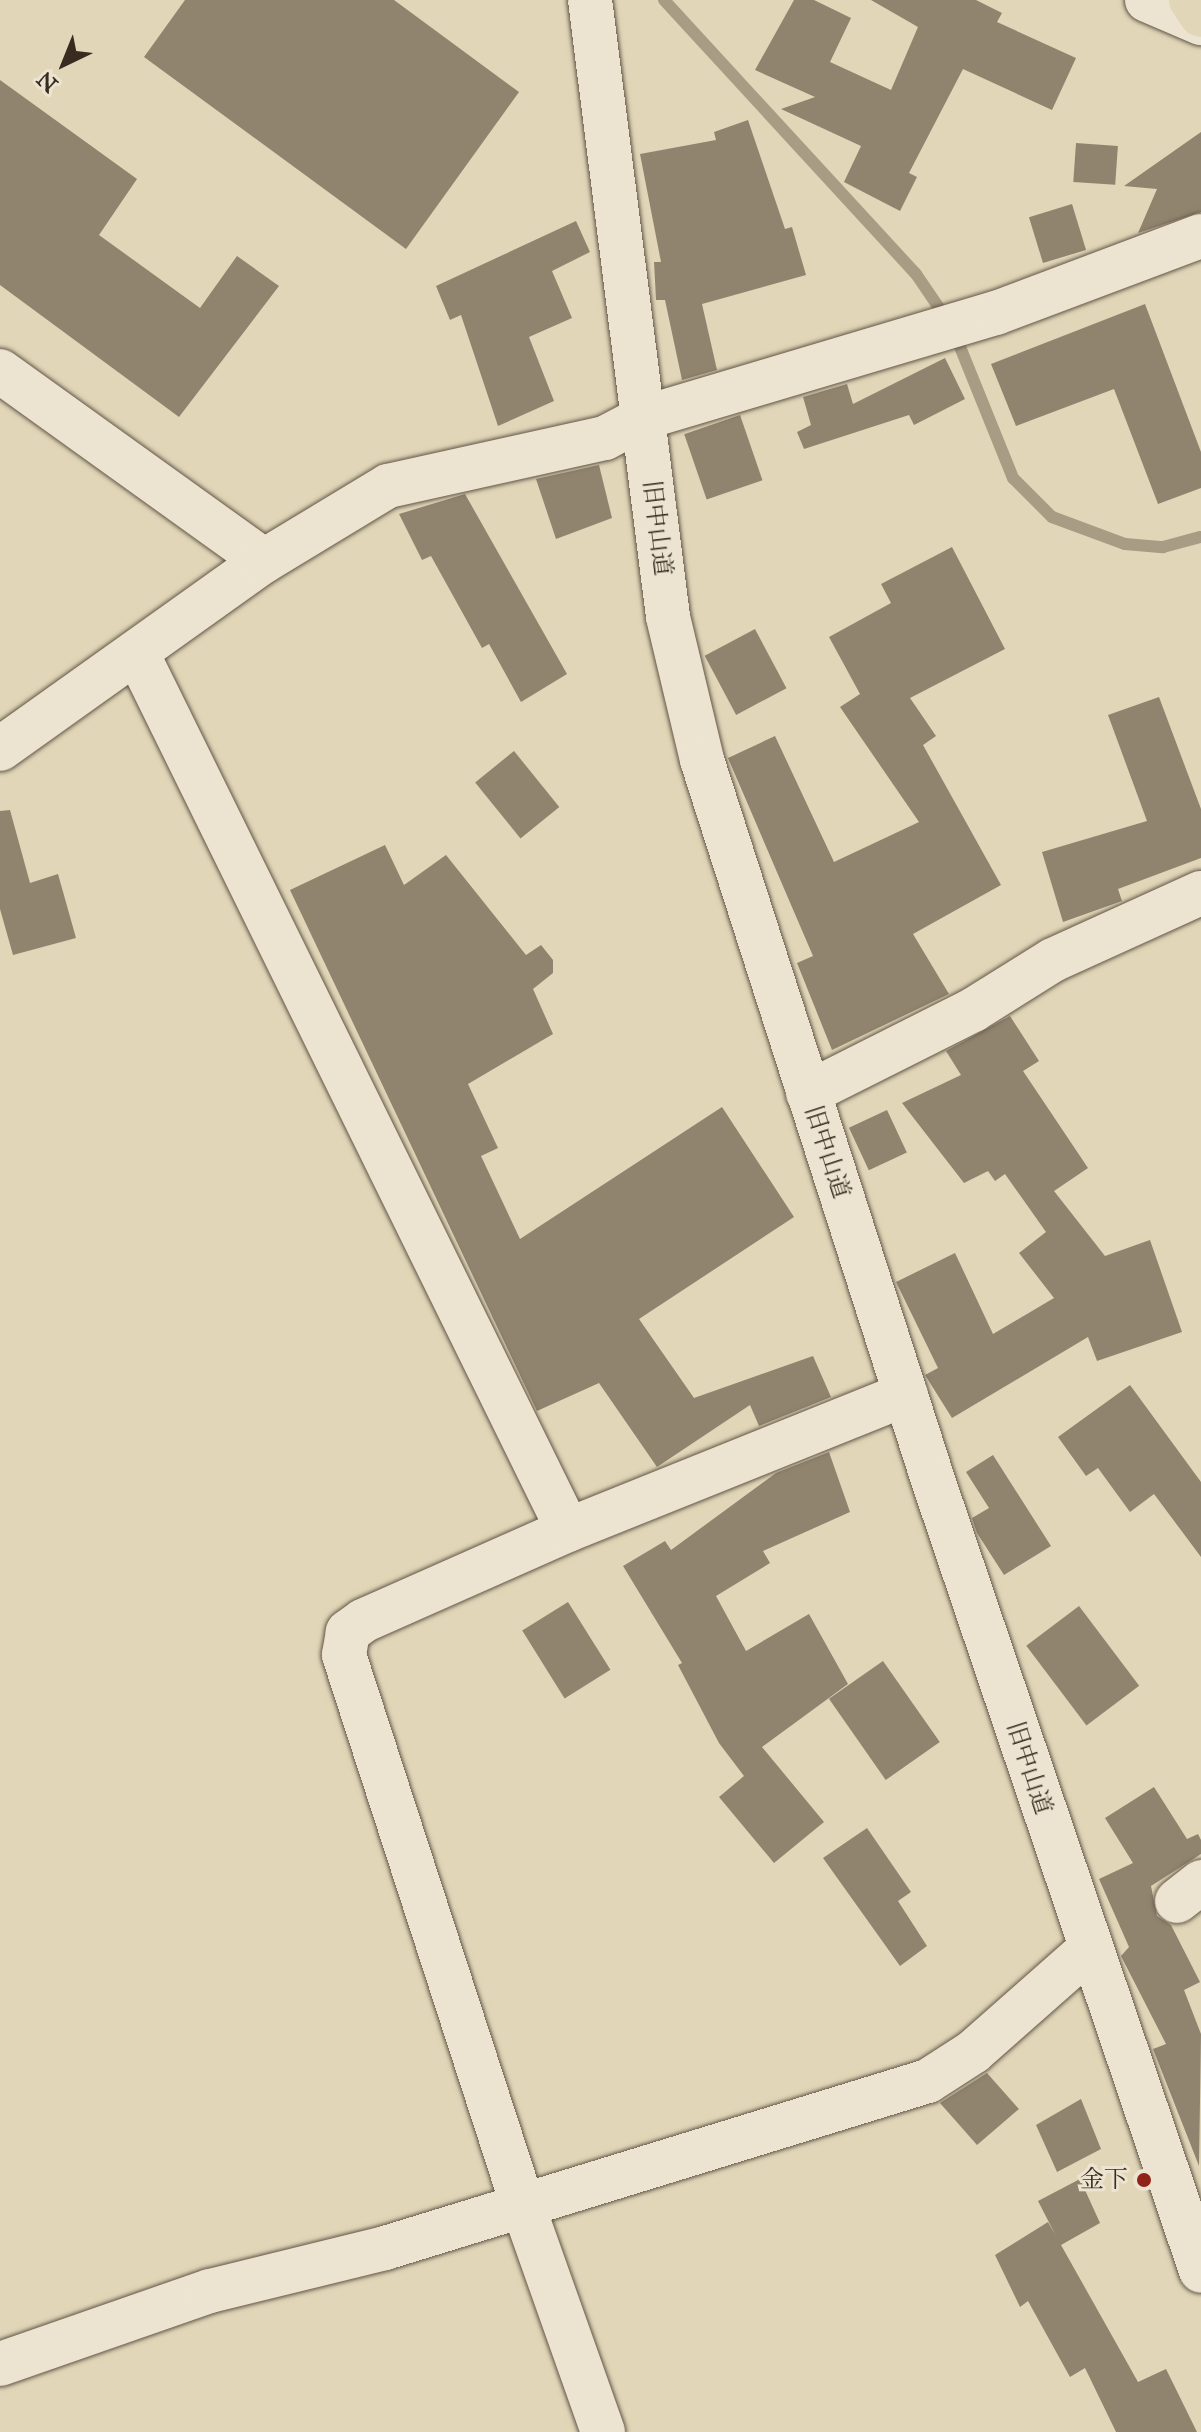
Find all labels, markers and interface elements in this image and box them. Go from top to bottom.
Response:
north arrow [24,24,104,104]
text: N [31,66,63,98]
street label: 旧中山道 [637,479,677,577]
street label: 旧中山道 [798,1102,856,1202]
street label: 旧中山道 [1000,1718,1058,1818]
place label: 金下 [1080,2166,1128,2194]
marker: 金下 [1135,2171,1153,2189]

